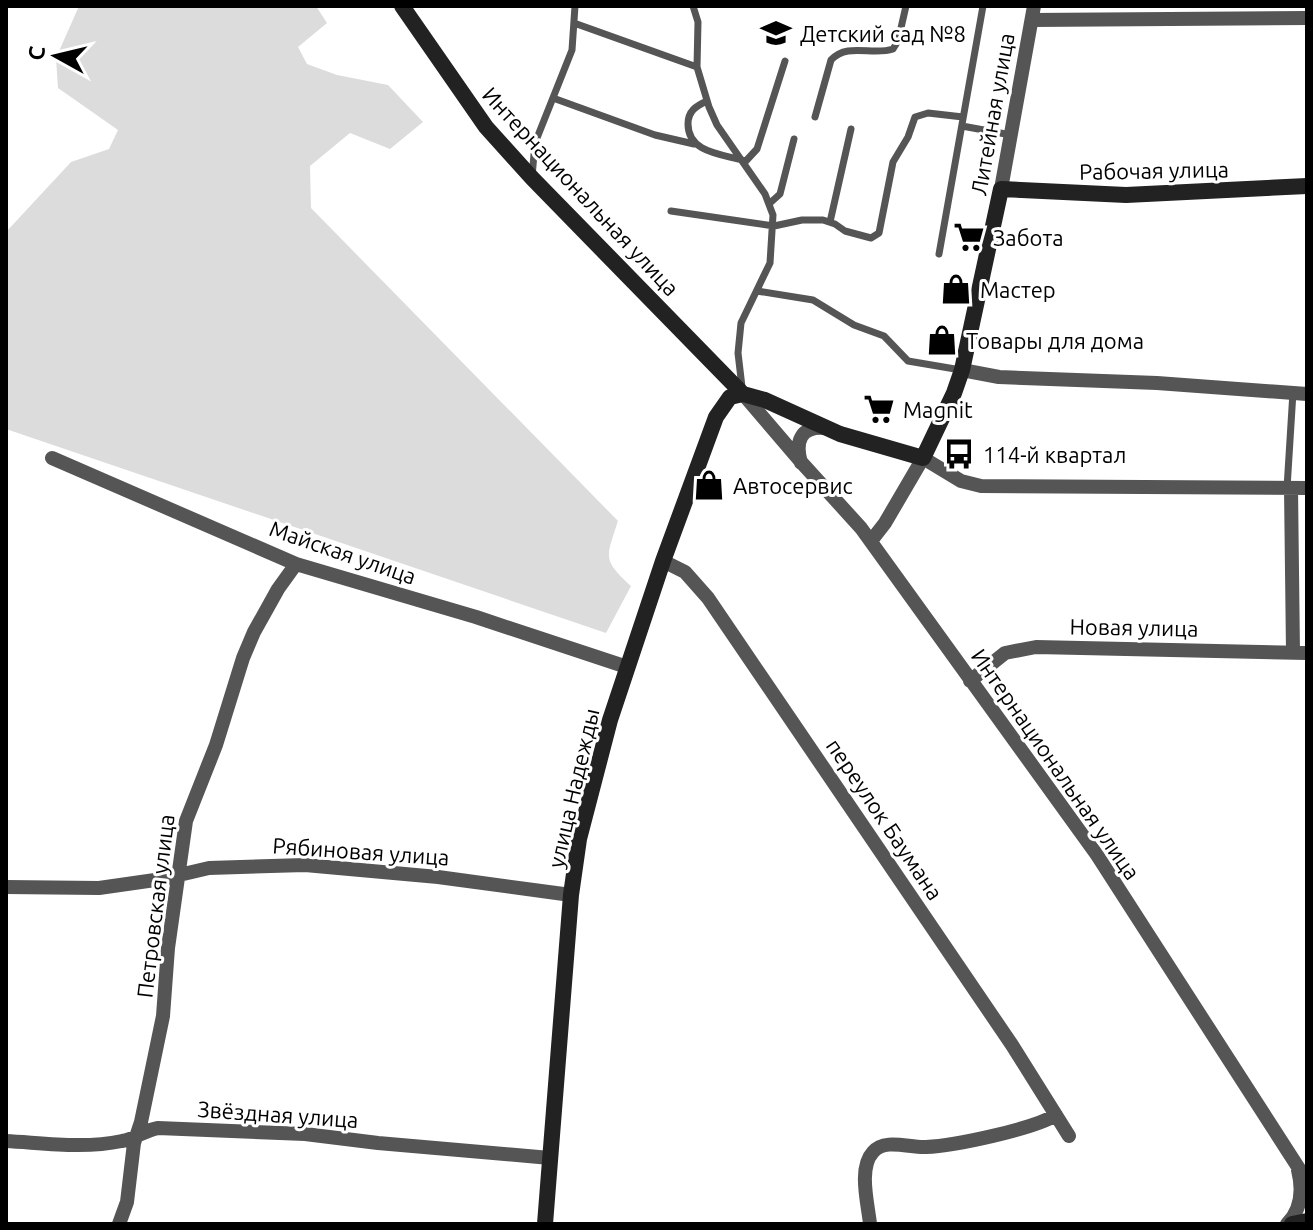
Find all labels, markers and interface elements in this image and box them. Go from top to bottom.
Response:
north arrow [16,16,96,96]
school or university icon: Детский сад №8 [759,16,793,50]
place label: Детский сад №8 [800,21,966,46]
street label: Литейная улица [965,31,1019,197]
text: С [22,44,49,62]
street label: Интернациональная улица [478,82,684,300]
street label: Рабочая улица [1079,156,1229,184]
supermarket icon: Забота [952,220,986,254]
place label: Забота [993,225,1063,250]
shop icon: Мастер [939,272,973,306]
place label: Мастер [980,277,1056,302]
shop icon: Товары для дома [925,323,959,357]
place label: Товары для дома [966,328,1144,353]
supermarket icon: Magnit [862,392,896,426]
place label: Magnit [903,397,973,422]
bus stop icon: 114-й квартал [942,437,976,471]
place label: 114-й квартал [983,442,1126,467]
shop icon: Автосервис [692,468,726,502]
place label: Автосервис [733,473,853,498]
street label: Майская улица [266,515,420,589]
street label: Новая улица [1069,613,1199,641]
street label: Интернациональная улица [967,644,1145,884]
street label: улица Надежды [542,706,604,870]
street label: переулок Баумана [822,734,948,904]
street label: Петровская улица [131,813,179,999]
street label: Рябиновая улица [272,832,450,870]
street label: Звёздная улица [197,1096,359,1132]

